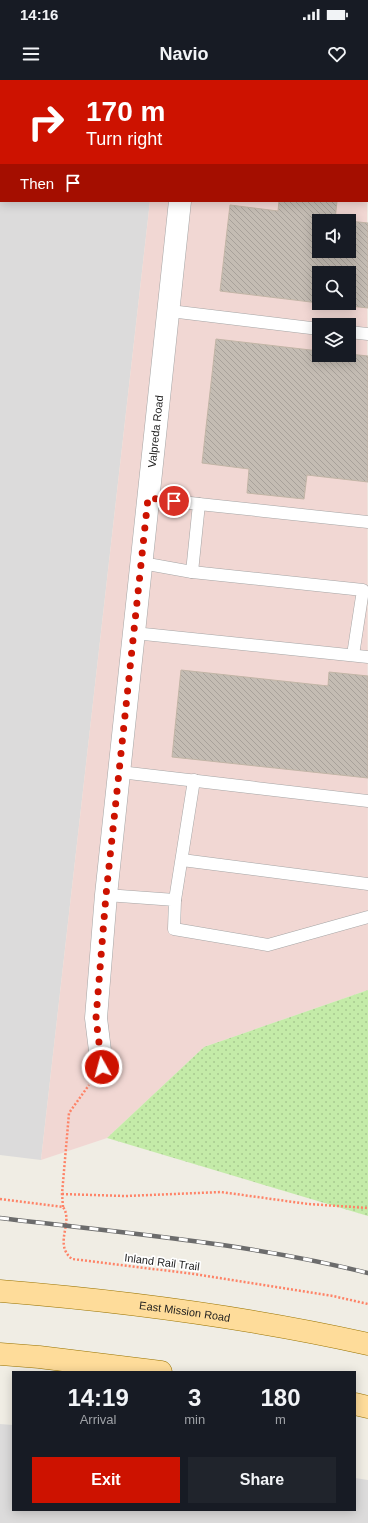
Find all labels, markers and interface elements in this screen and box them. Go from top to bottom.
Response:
text: 14:16 [20,6,58,23]
icon: menu [20,43,42,65]
icon: heart [326,43,348,65]
text: Navio [159,44,209,64]
icon: right [20,96,72,148]
text: 170 m [86,96,165,127]
text: Turn right [86,129,162,149]
icon: arrive [62,172,84,194]
text: Then [20,175,54,192]
map controls [312,214,356,362]
button: sound [312,214,356,258]
button: search [312,266,356,310]
button: layers [312,318,356,362]
street label: Valpreda Road [146,395,165,468]
pin [157,484,191,518]
icon: arrive [163,490,185,512]
position arrow [81,1046,123,1088]
street label: Inland Rail Trail [124,1251,200,1273]
street label: East Mission Road [139,1299,231,1324]
text: 14:19 [67,1384,129,1411]
text: 3 [188,1384,201,1411]
text: 180 [261,1384,301,1411]
text: Arrival [80,1412,117,1427]
text: min [184,1412,205,1427]
text: m [275,1412,286,1427]
button: Exit [32,1457,180,1503]
button: Share [188,1457,336,1503]

